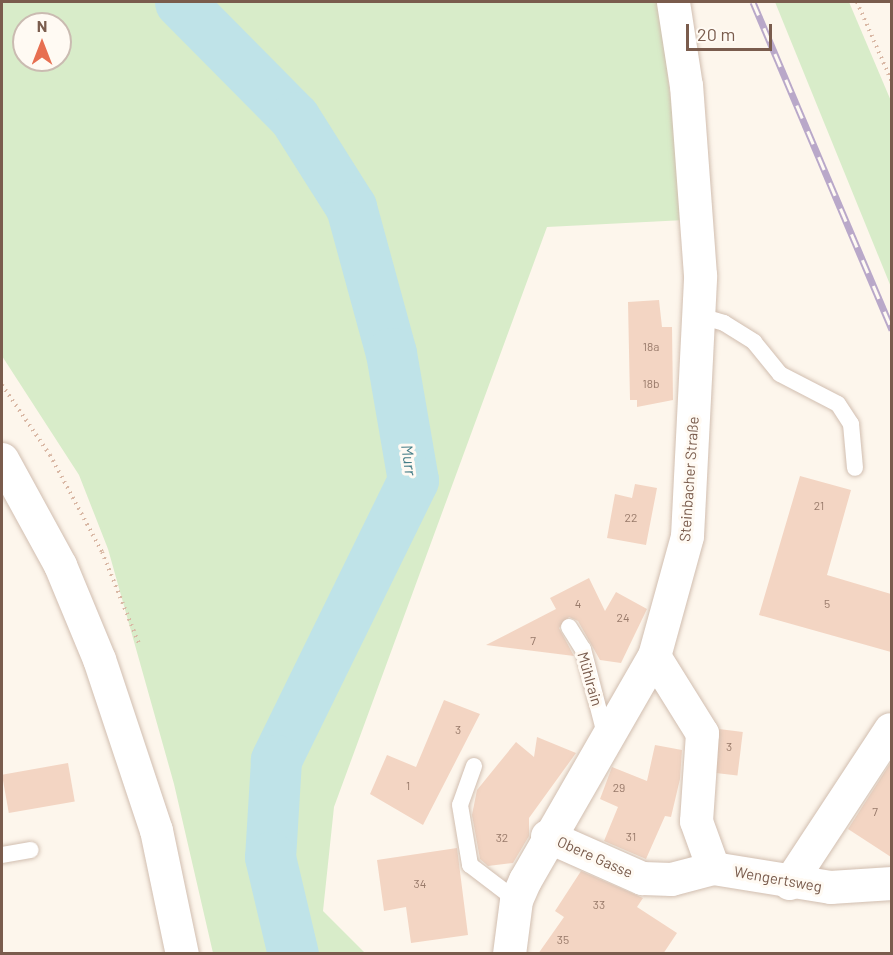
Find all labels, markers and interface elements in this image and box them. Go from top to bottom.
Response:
north arrow [12,12,72,72]
scale bar [689,12,774,50]
text: N [37,16,47,35]
text: 20 m [697,23,735,45]
house number: 18a [643,340,659,354]
house number: 18b [642,377,660,391]
street label: Steinbacher Straße [676,416,702,542]
water label: Murr [397,443,421,477]
house number: 21 [814,499,824,513]
house number: 22 [625,511,637,525]
house number: 4 [575,597,581,611]
house number: 5 [824,597,830,611]
house number: 24 [616,611,630,625]
house number: 7 [530,634,536,648]
street label: Mühlrain [574,650,606,708]
house number: 3 [455,723,461,737]
house number: 3 [726,740,732,754]
house number: 1 [406,779,410,793]
house number: 29 [613,781,625,795]
house number: 7 [872,805,878,819]
house number: 31 [626,830,636,844]
house number: 32 [496,831,508,845]
street label: Obere Gasse [554,832,636,882]
street label: Wengertsweg [733,862,823,896]
house number: 34 [414,877,426,891]
house number: 33 [593,898,605,912]
house number: 35 [557,933,569,947]

